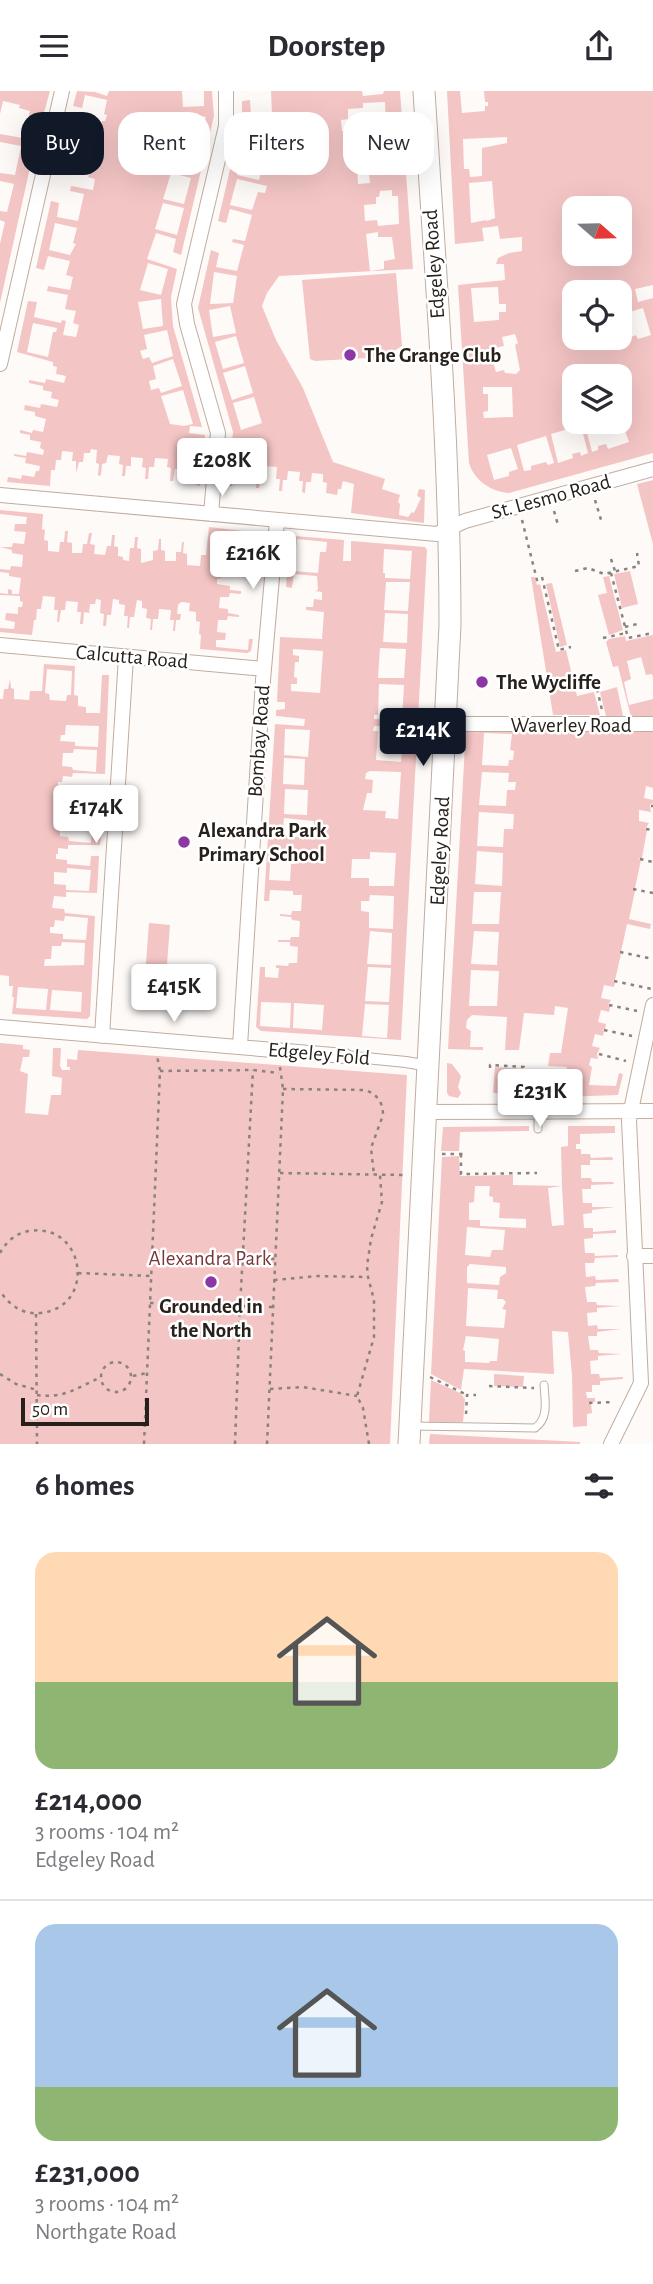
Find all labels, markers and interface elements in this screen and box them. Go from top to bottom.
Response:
icon: menu [35,27,73,65]
icon: share [580,27,618,65]
text: Doorstep [268,30,385,62]
chip: Buy [21,112,104,175]
chip: Rent [118,112,210,175]
chip: Filters [224,112,329,175]
chip: New [343,112,434,175]
north arrow [562,196,632,266]
map controls [562,196,632,434]
street label: Edgeley Road [420,209,448,319]
button: locate [562,280,632,350]
place label: The Grange Club [364,345,501,366]
marker: The Grange Club [342,347,358,363]
button: layers [562,364,632,434]
pin: £208K [173,439,271,498]
text: £208K [193,449,251,472]
street label: St. Lesmo Road [489,471,613,523]
pin: £216K [204,531,302,591]
text: £216K [226,542,280,565]
street label: Calcutta Road [75,642,189,672]
place label: The Wycliffe [496,672,601,693]
marker: The Wycliffe [474,674,490,690]
street label: Bombay Road [245,684,273,798]
pin: £214K [374,709,472,768]
street label: Waverley Road [510,715,632,736]
text: £214K [396,719,450,742]
pin: £174K [47,785,145,845]
text: £174K [69,796,123,819]
street label: Edgeley Road [427,796,453,906]
place label: Alexandra Park Primary School [198,820,327,865]
marker: Alexandra Park Primary School [176,834,192,850]
pin: £415K [125,965,223,1024]
text: £415K [147,975,201,998]
street label: Edgeley Fold [267,1039,371,1069]
pin: £231K [491,1069,589,1129]
text: £231K [514,1080,566,1103]
park label: Alexandra Park [149,1248,272,1269]
marker: Grounded in the North [203,1274,219,1290]
place label: Grounded in the North [159,1296,263,1341]
scale bar [21,1395,149,1427]
text: 50 m [32,1400,68,1419]
icon: filters [580,1467,618,1505]
text: 6 homes [35,1471,135,1501]
icon: home [264,1598,390,1724]
text: £214,000 [35,1786,142,1816]
text: 3 rooms · 104 m² [35,1821,179,1844]
text: Edgeley Road [35,1849,155,1872]
icon: home [264,1970,390,2096]
text: £231,000 [35,2158,140,2188]
text: 3 rooms · 104 m² [35,2193,179,2216]
text: Northgate Road [35,2221,177,2244]

